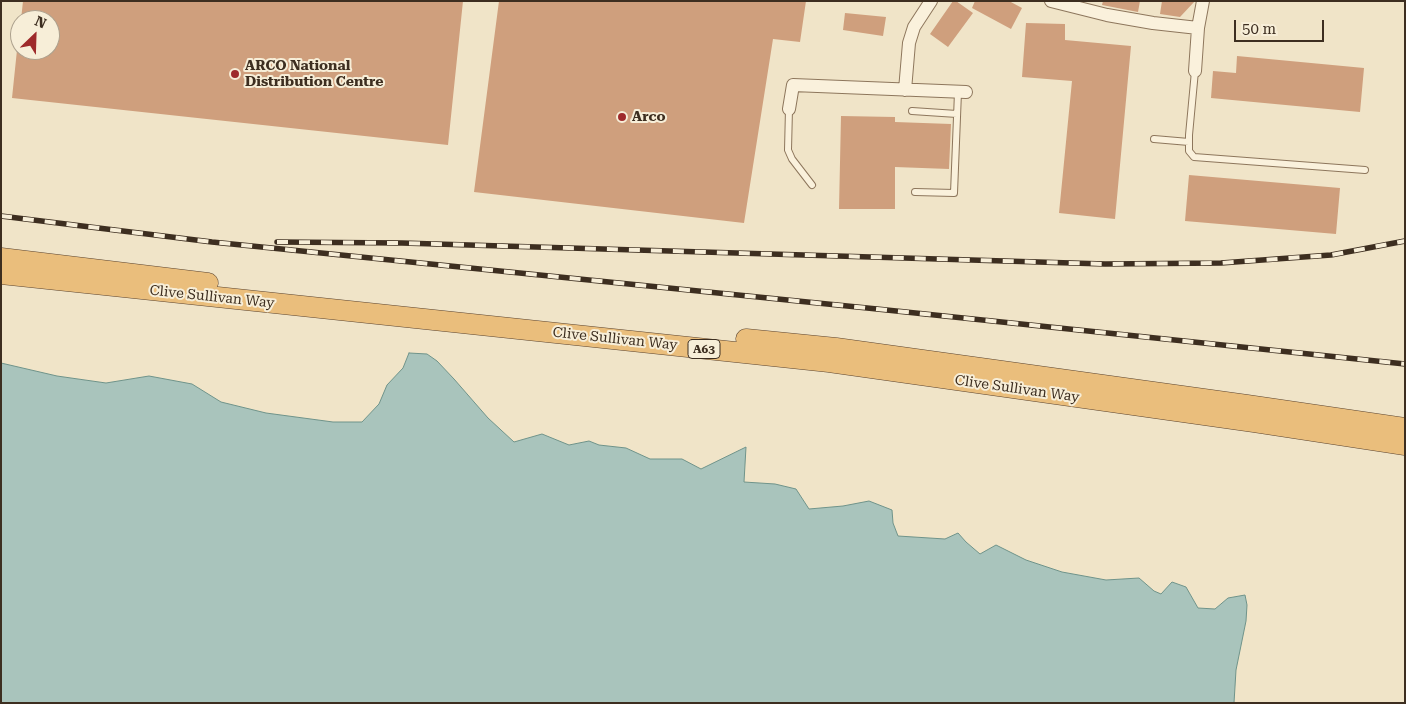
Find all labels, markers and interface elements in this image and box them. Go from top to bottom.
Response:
north arrow [10,10,60,60]
scale bar [1236,10,1326,42]
text: N [33,13,49,32]
text: 50 m [1242,20,1276,38]
place label: ARCO National Distribution Centre [245,58,383,90]
marker: ARCO National Distribution Centre [229,68,241,80]
place label: Arco [632,109,665,125]
marker: Arco [616,111,628,123]
street label: Clive Sullivan Way [149,282,275,312]
street label: Clive Sullivan Way [552,324,678,354]
road number: A63 [688,339,720,358]
street label: Clive Sullivan Way [954,372,1080,406]

